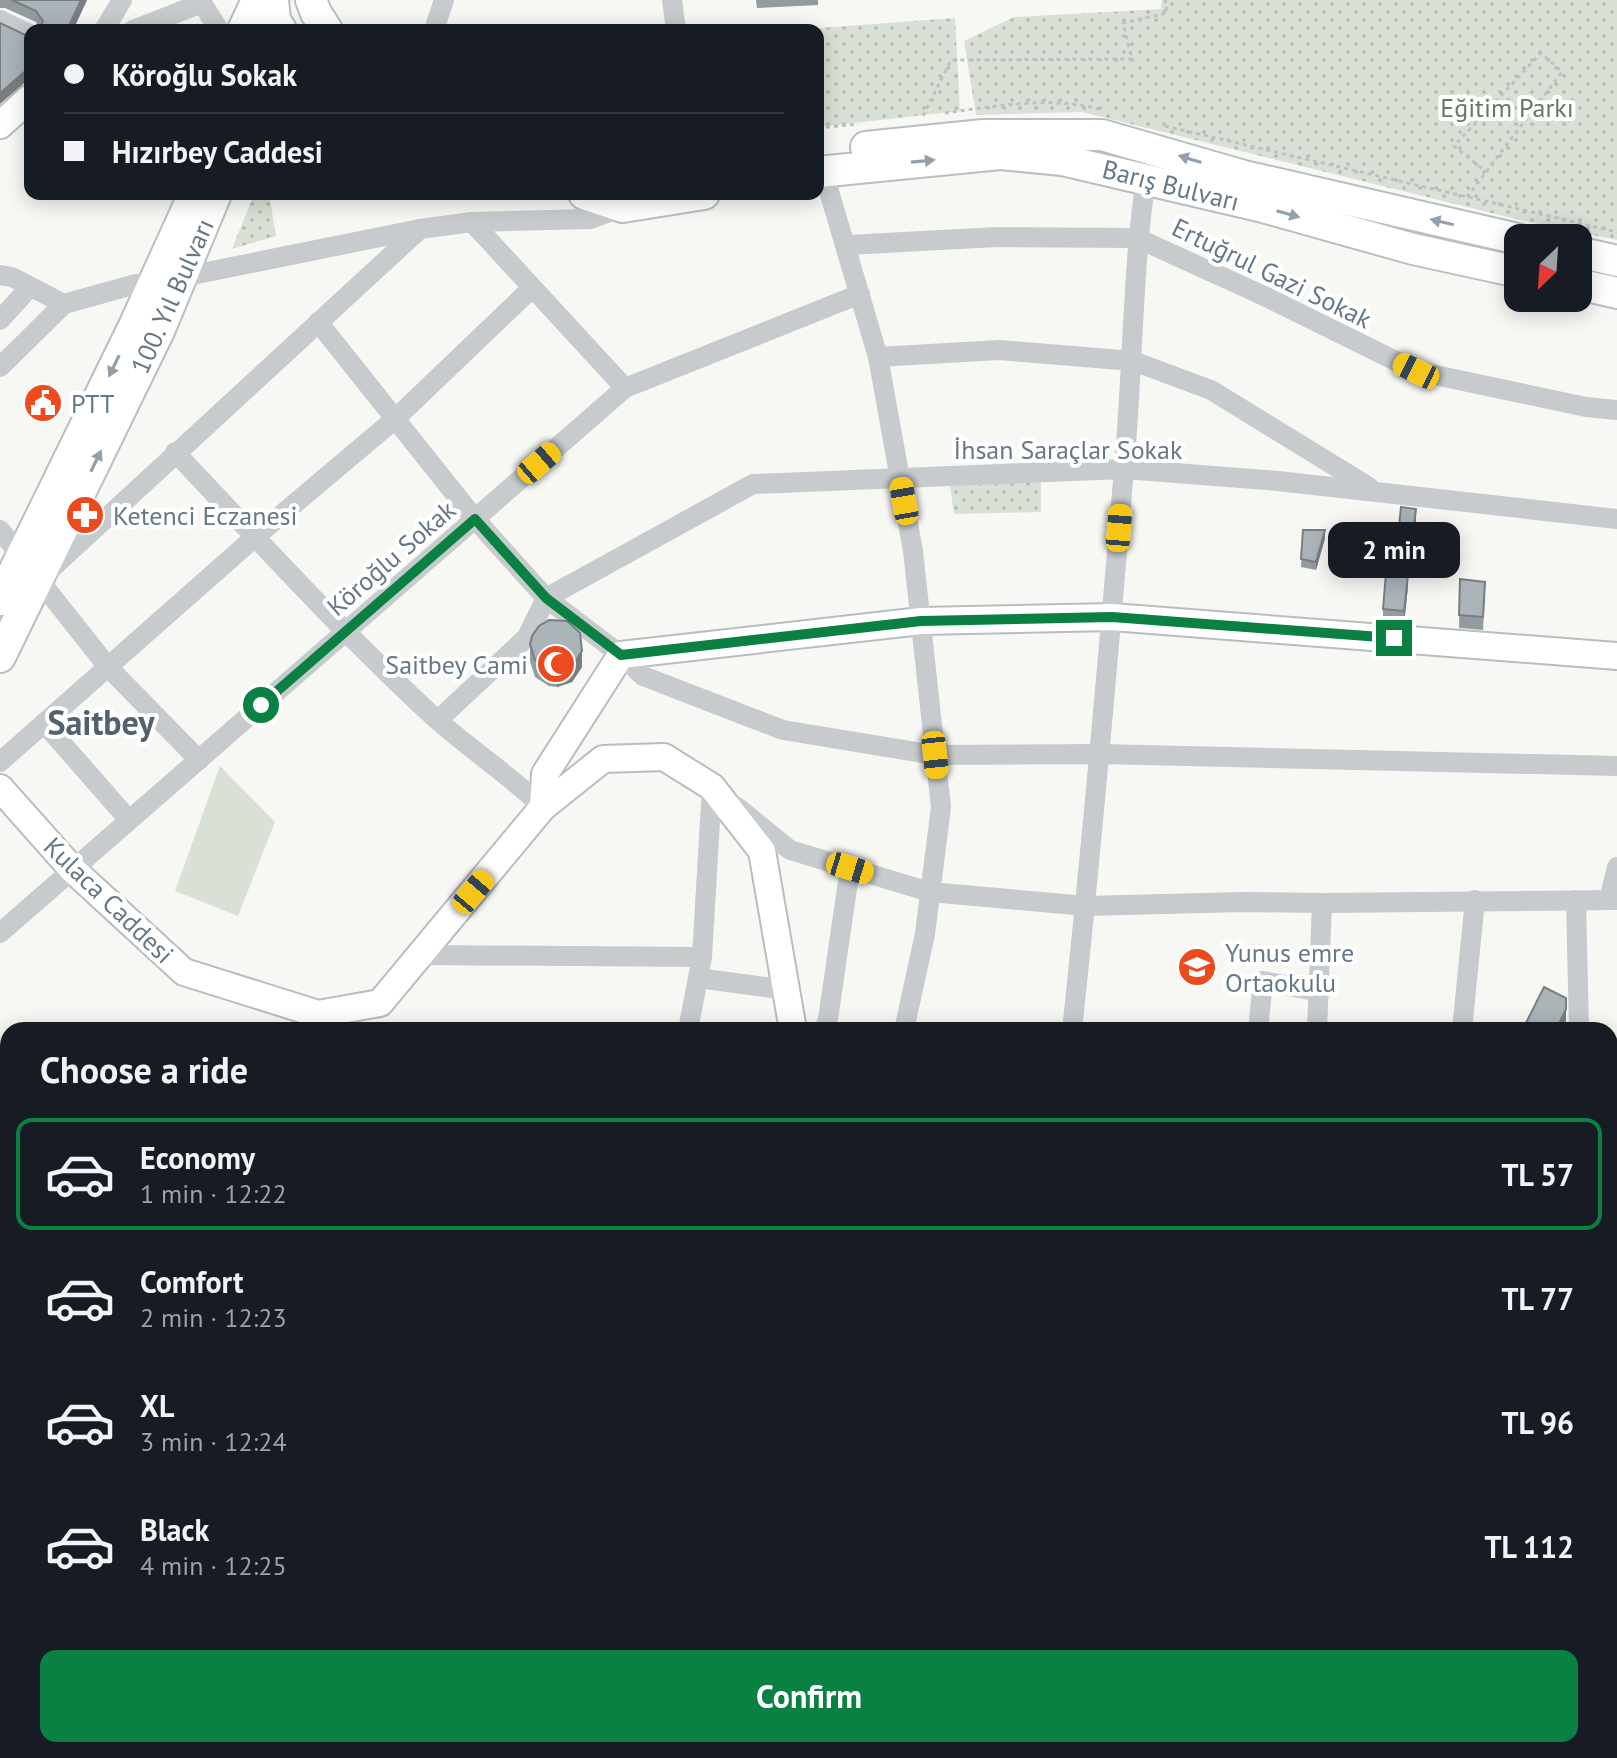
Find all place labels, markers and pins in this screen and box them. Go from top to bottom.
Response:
public building icon: PTT [22,382,64,424]
place label: PTT [71,387,115,420]
pharmacy icon: Ketenci Eczanesi [64,494,106,536]
place label: Ketenci Eczanesi [113,499,298,532]
mosque icon: Saitbey Cami [535,643,577,685]
place label: Saitbey Cami [385,648,528,681]
place label: Yunus emre Ortaokulu [1225,936,1354,999]
school or university icon: Yunus emre Ortaokulu [1176,946,1218,988]

